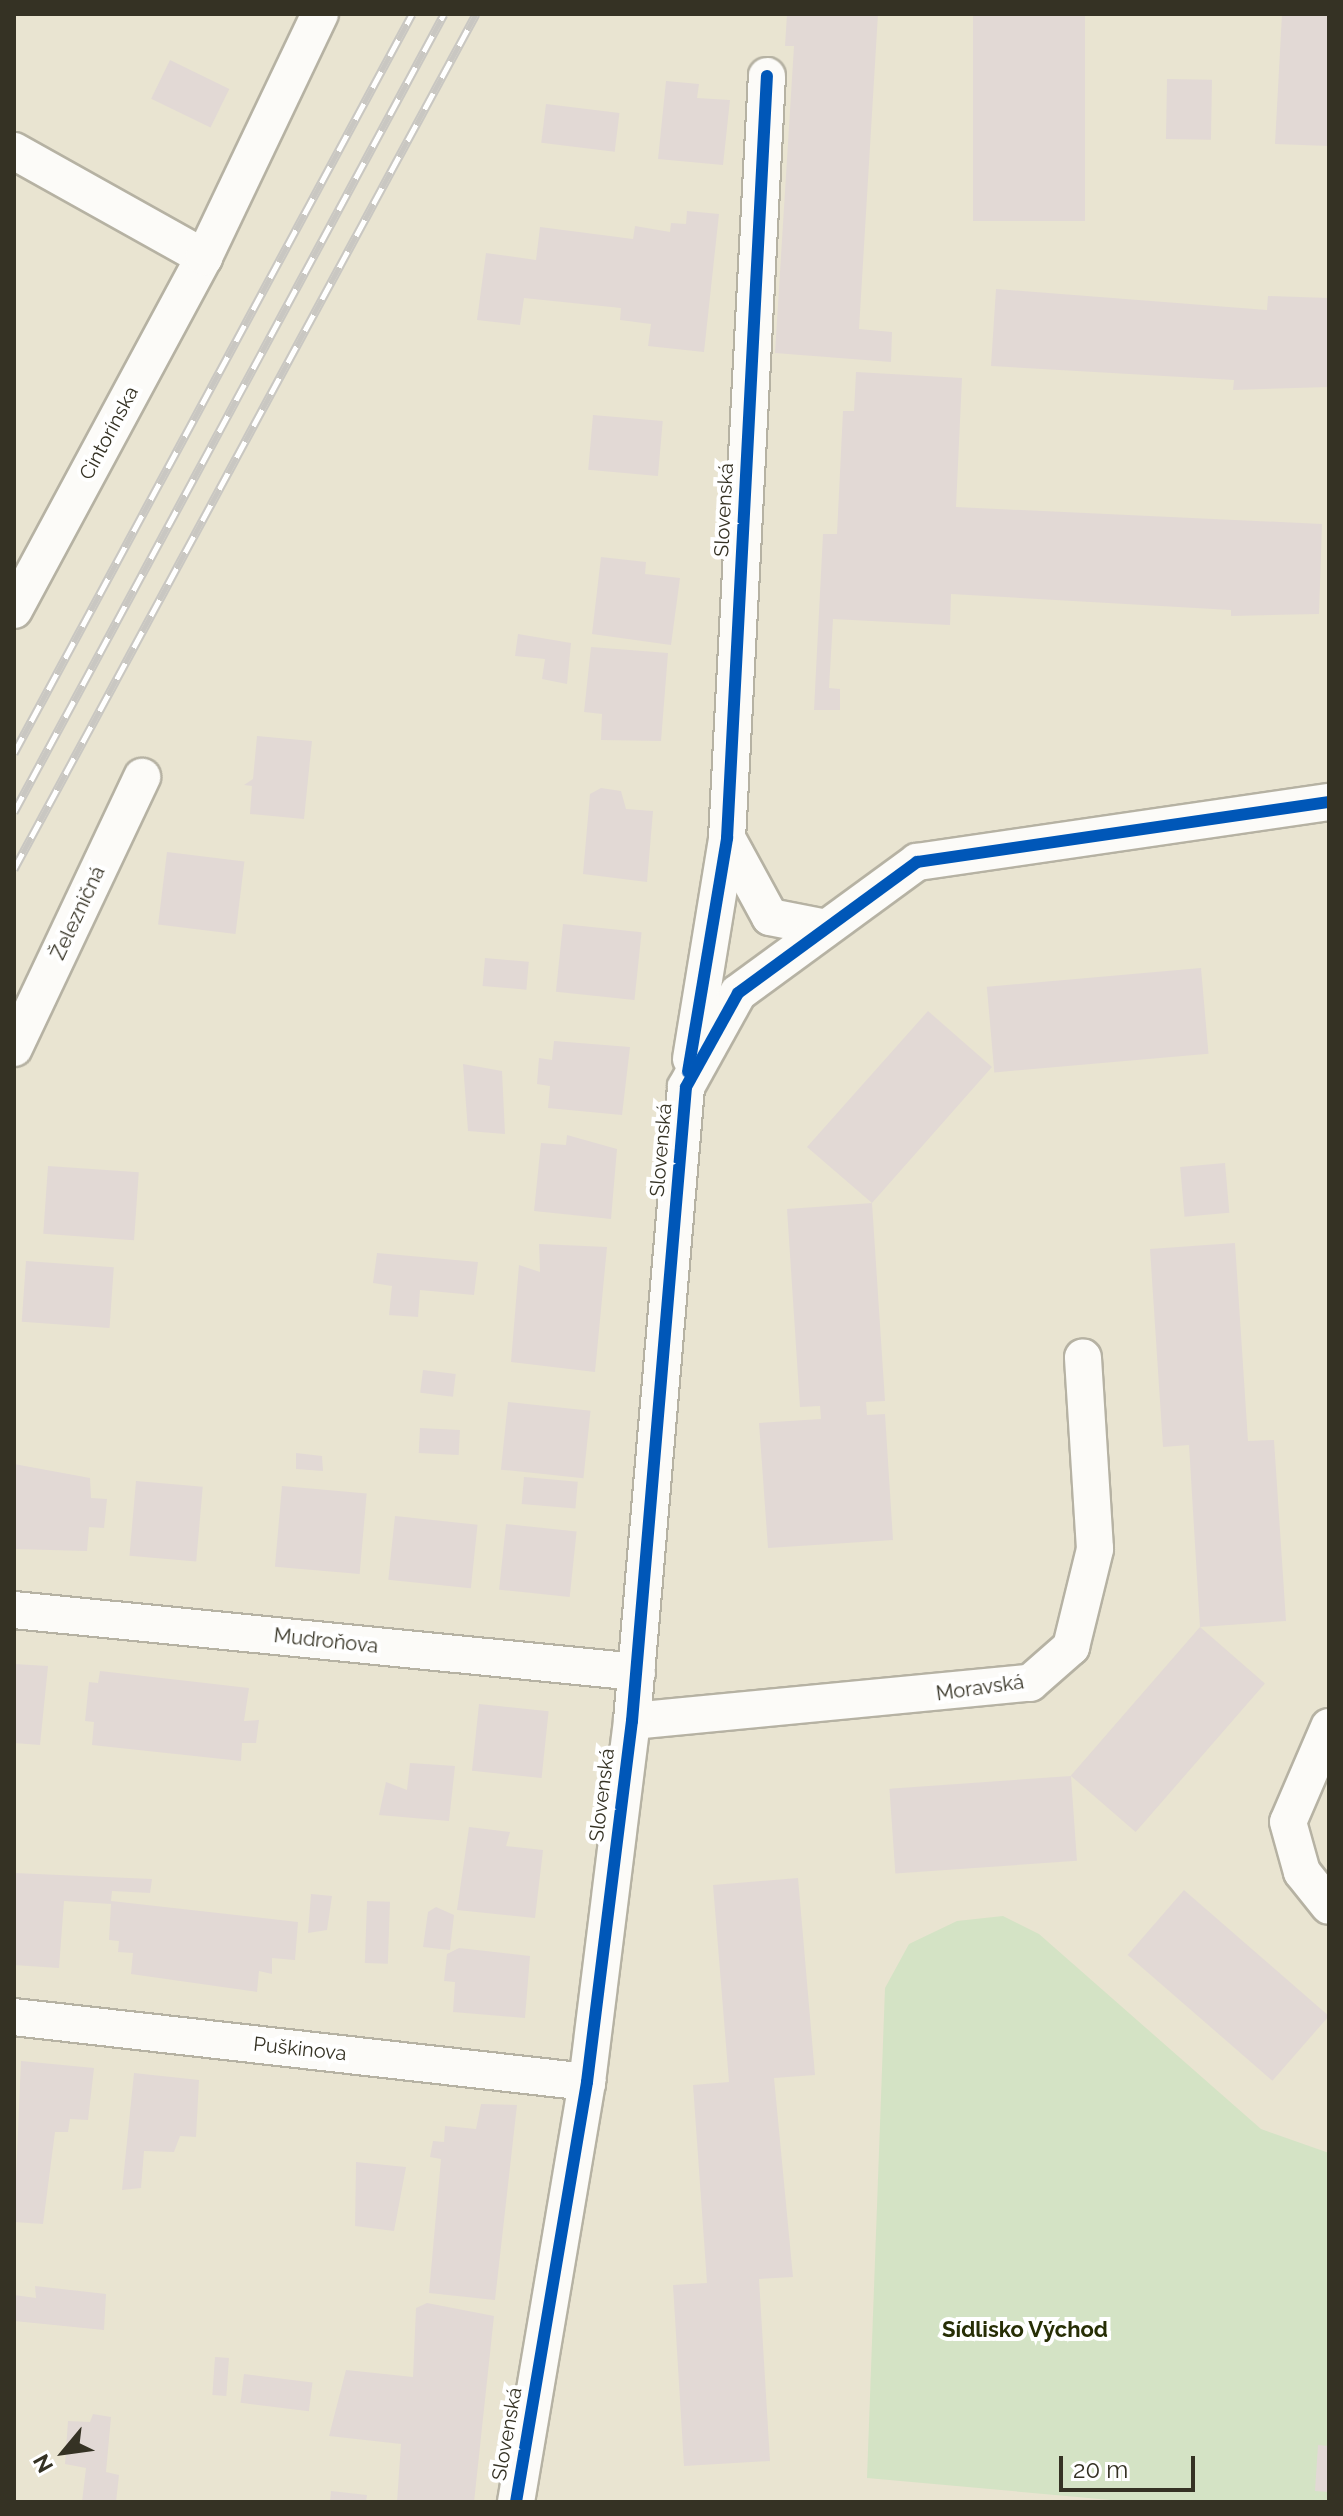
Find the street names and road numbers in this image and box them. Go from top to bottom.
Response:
street label: Cintorínska [74,382,144,484]
street label: Slovenská [710,462,738,558]
street label: Železničná [46,862,110,964]
street label: Slovenská [645,1102,677,1198]
street label: Mudroňova [273,1624,379,1658]
street label: Moravská [935,1670,1025,1706]
street label: Slovenská [584,1747,620,1843]
street label: Puškinova [252,2032,348,2066]
street label: Slovenská [487,2386,527,2482]

